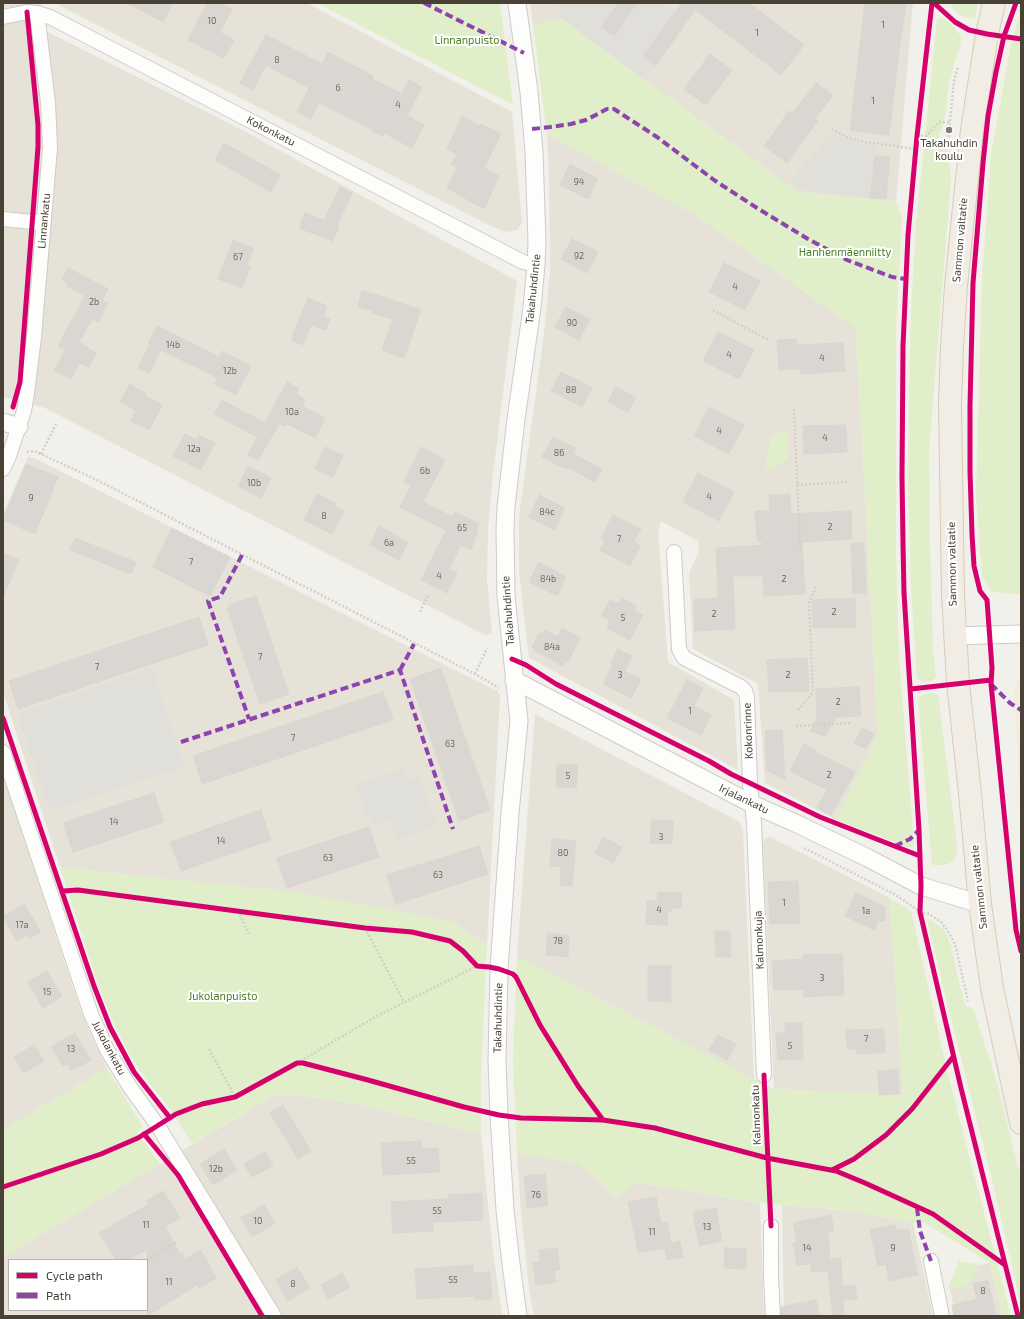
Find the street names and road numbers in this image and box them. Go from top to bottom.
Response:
street label: Kokonkatu [244,113,298,149]
street label: Linnankatu [35,193,53,249]
street label: Sammon valtatie [950,197,970,283]
street label: Takahuhdintie [523,253,543,325]
street label: Sammon valtatie [945,522,959,606]
street label: Takahuhdintie [499,575,517,647]
street label: Kokonrinne [740,703,756,759]
street label: Irjalankatu [717,781,771,817]
street label: Sammon valtatie [968,844,990,930]
street label: Kalmonkuja [751,910,767,970]
street label: Takahuhdintie [491,983,505,1053]
street label: Jukolankatu [89,1019,129,1077]
street label: Kalmonkatu [748,1085,764,1145]

